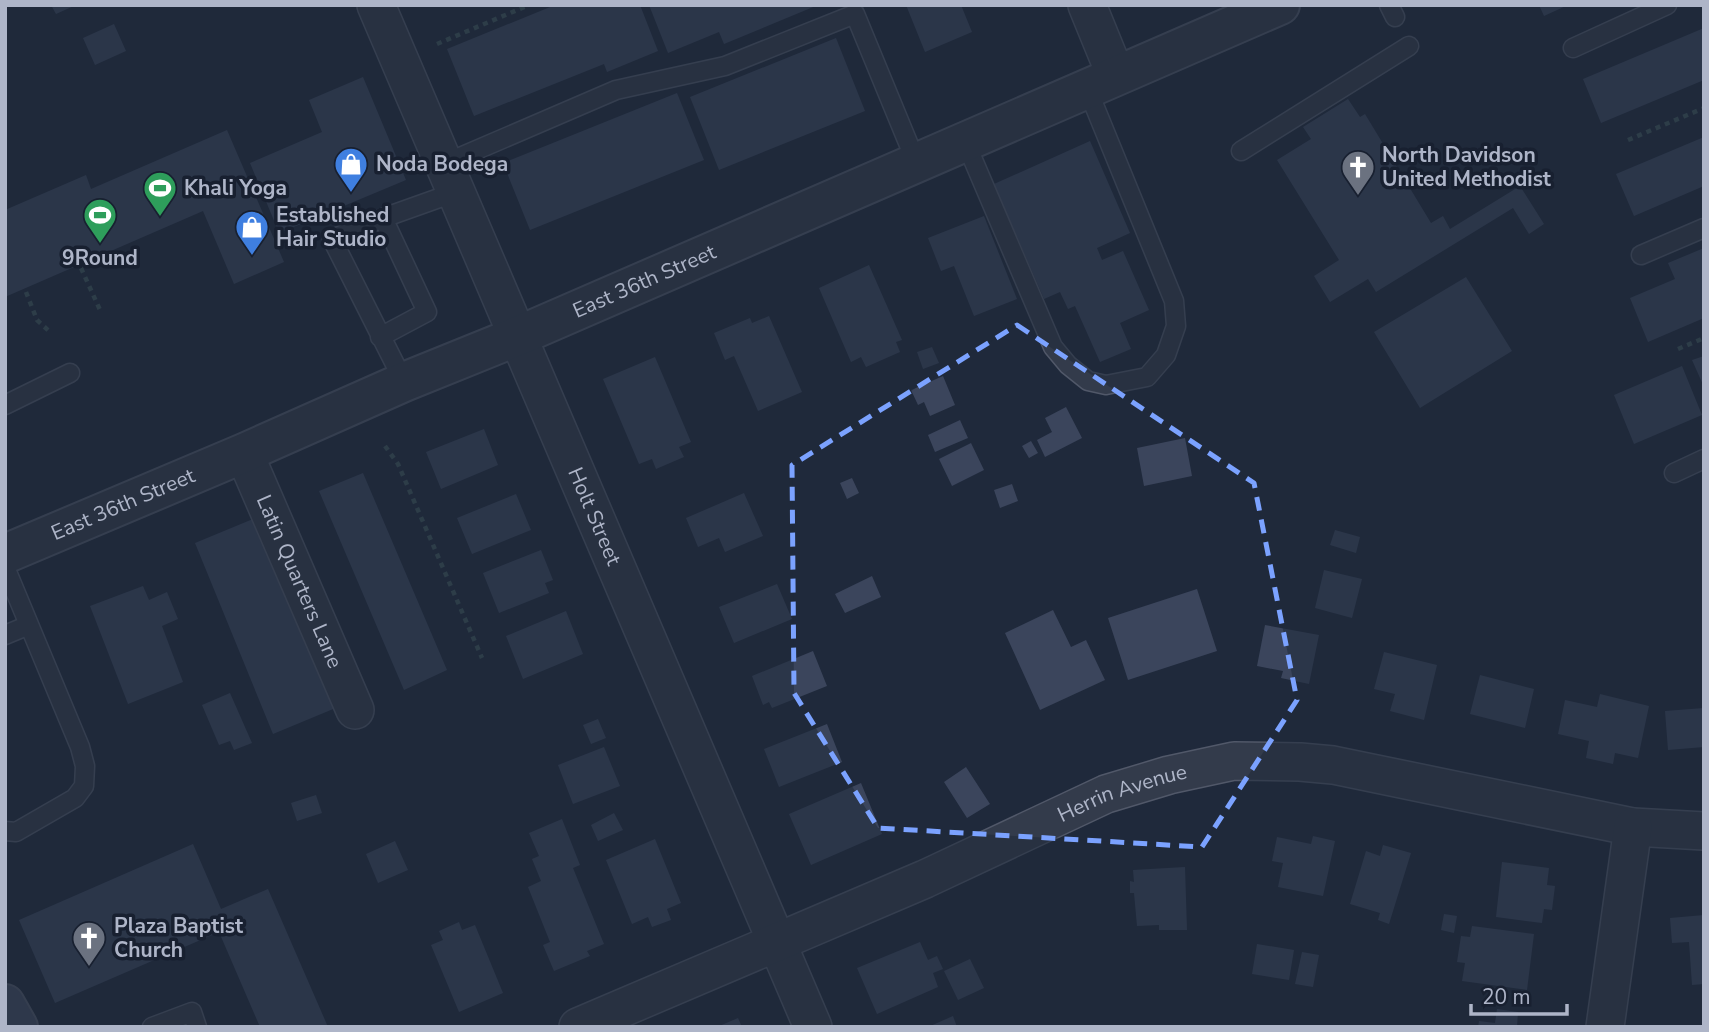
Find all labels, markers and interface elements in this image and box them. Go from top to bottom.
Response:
place label: North Davidson United Methodist [1382,141,1552,193]
shop icon: Noda Bodega [332,145,370,194]
church icon: North Davidson United Methodist [1339,148,1377,197]
place label: Noda Bodega [376,150,508,178]
sports icon: Khali Yoga [141,169,179,218]
place label: Khali Yoga [184,174,287,202]
sports icon: 9Round [81,196,119,245]
place label: Established Hair Studio [276,201,389,253]
shop icon: Established Hair Studio [233,208,271,257]
street label: East 36th Street [568,238,721,325]
place label: 9Round [62,244,138,272]
street label: East 36th Street [47,461,200,547]
street label: Holt Street [561,463,628,570]
street label: Latin Quarters Lane [250,490,349,673]
street label: Herrin Avenue [1053,758,1190,829]
place label: Plaza Baptist Church [114,912,244,964]
church icon: Plaza Baptist Church [70,919,108,968]
scale bar [1471,972,1567,1016]
text: 20 m [1482,983,1531,1011]

